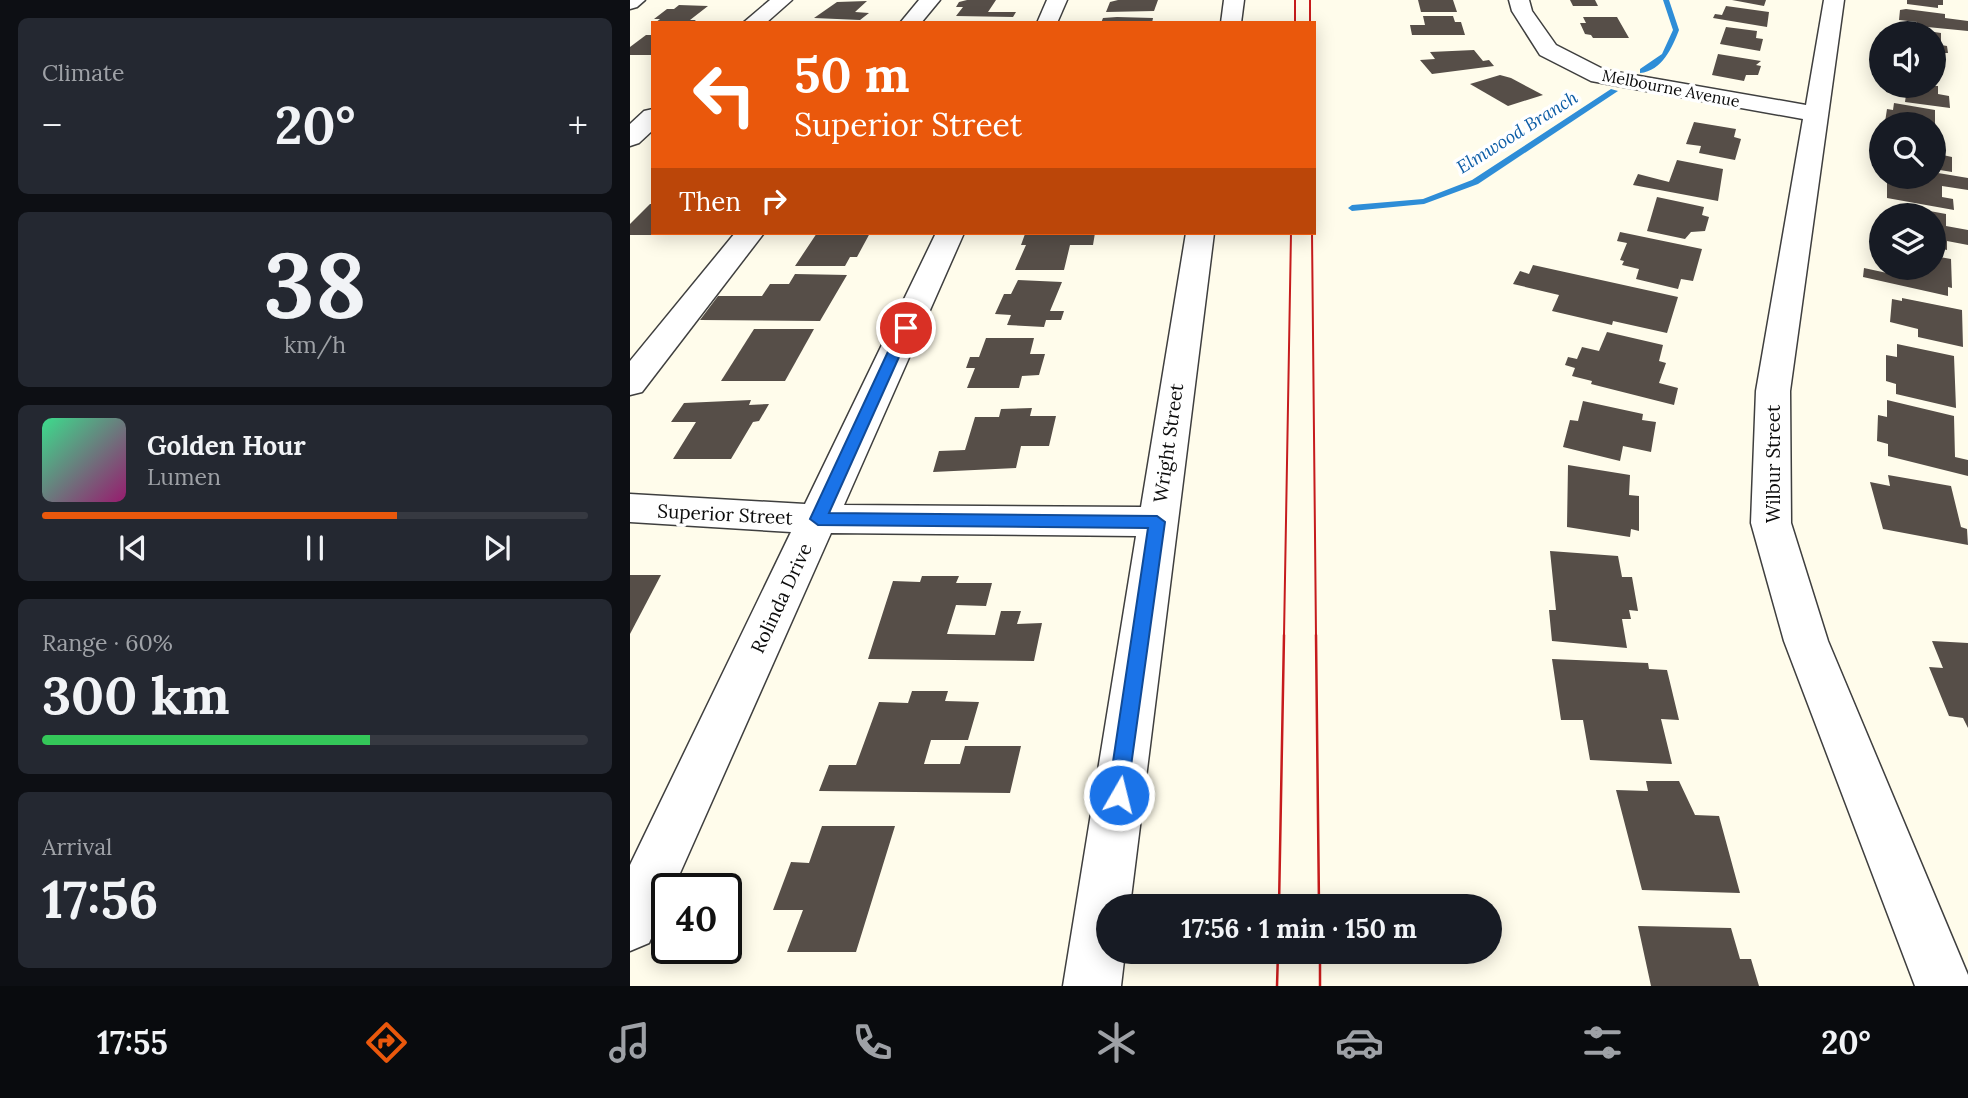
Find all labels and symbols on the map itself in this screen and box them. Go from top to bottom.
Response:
street label: Melbourne Avenue [1601,65,1742,111]
water label: Elmwood Branch [1452,85,1582,179]
pin [876,298,936,358]
street label: Wright Street [1148,381,1188,504]
street label: Wilbur Street [1761,404,1785,523]
street label: Superior Street [657,498,794,530]
street label: Rolinda Drive [745,539,817,657]
position arrow [1082,758,1156,832]
speed limit sign: 40 [651,873,742,964]

